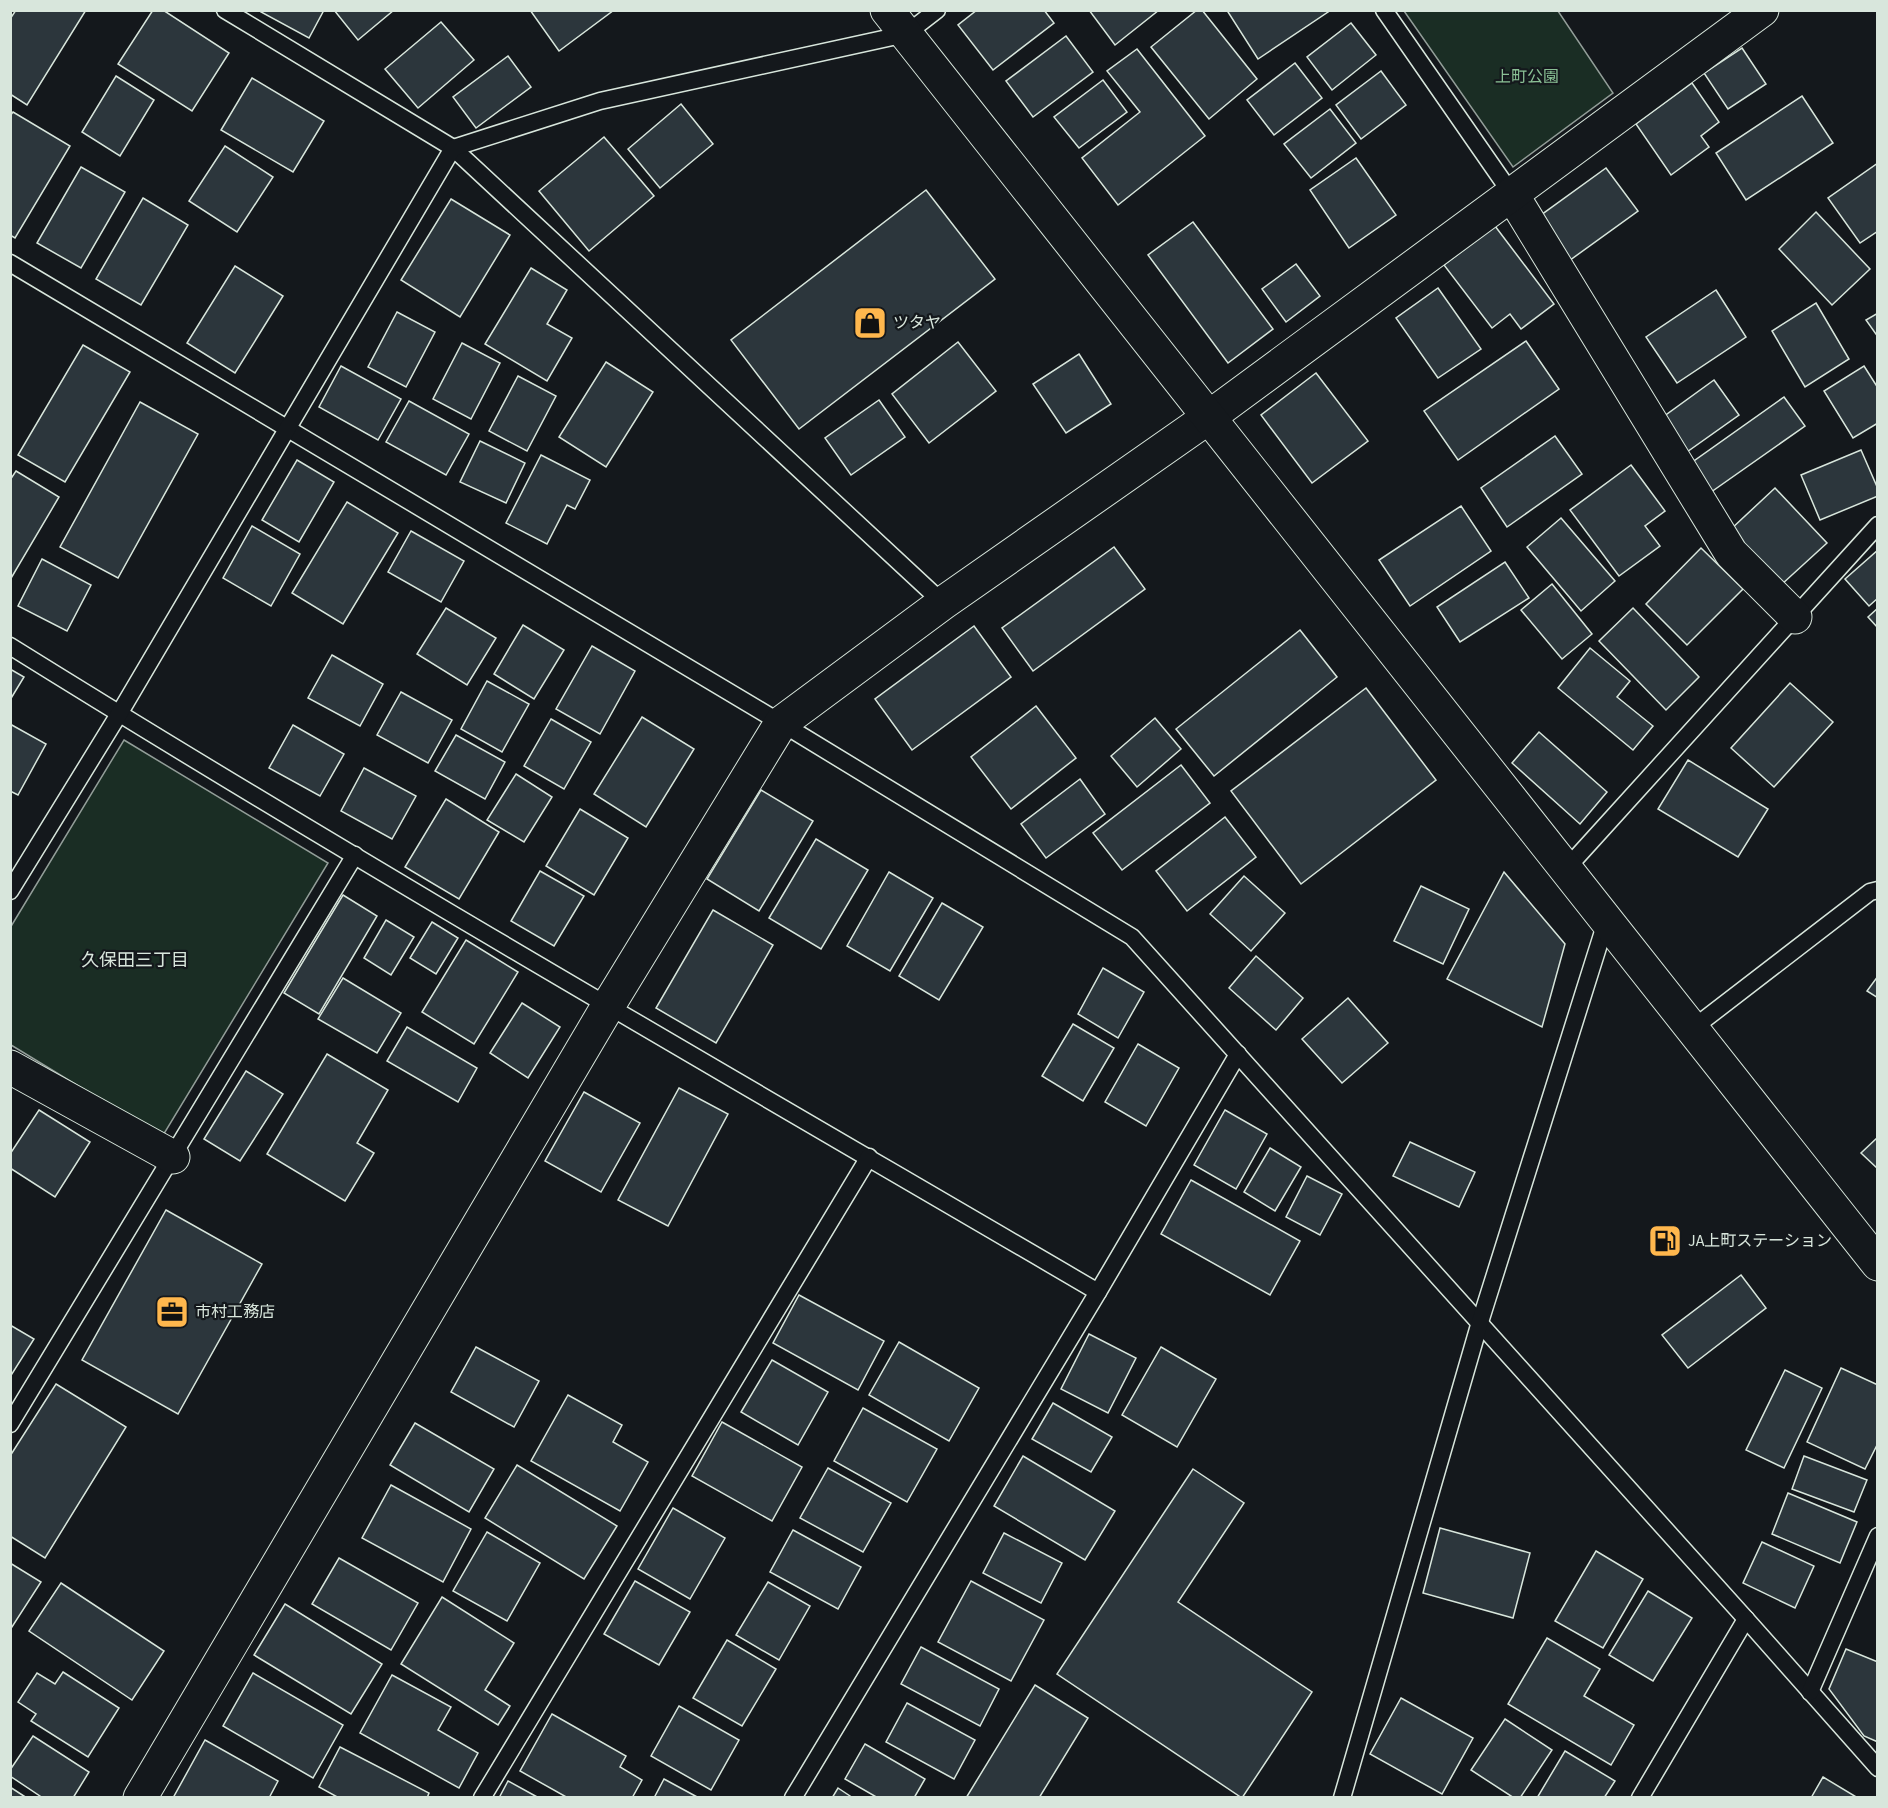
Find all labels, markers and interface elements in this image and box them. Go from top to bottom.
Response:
park label: 上町公園 [1495,66,1559,88]
shop icon: ツタヤ [852,305,888,341]
place label: ツタヤ [893,312,941,334]
district label: 久保田三丁目 [81,948,189,973]
fuel station icon: JA上町ステーション [1647,1223,1683,1259]
place label: JA上町ステーション [1688,1230,1832,1252]
office icon: 市村工務店 [154,1294,190,1330]
place label: 市村工務店 [195,1301,275,1323]

